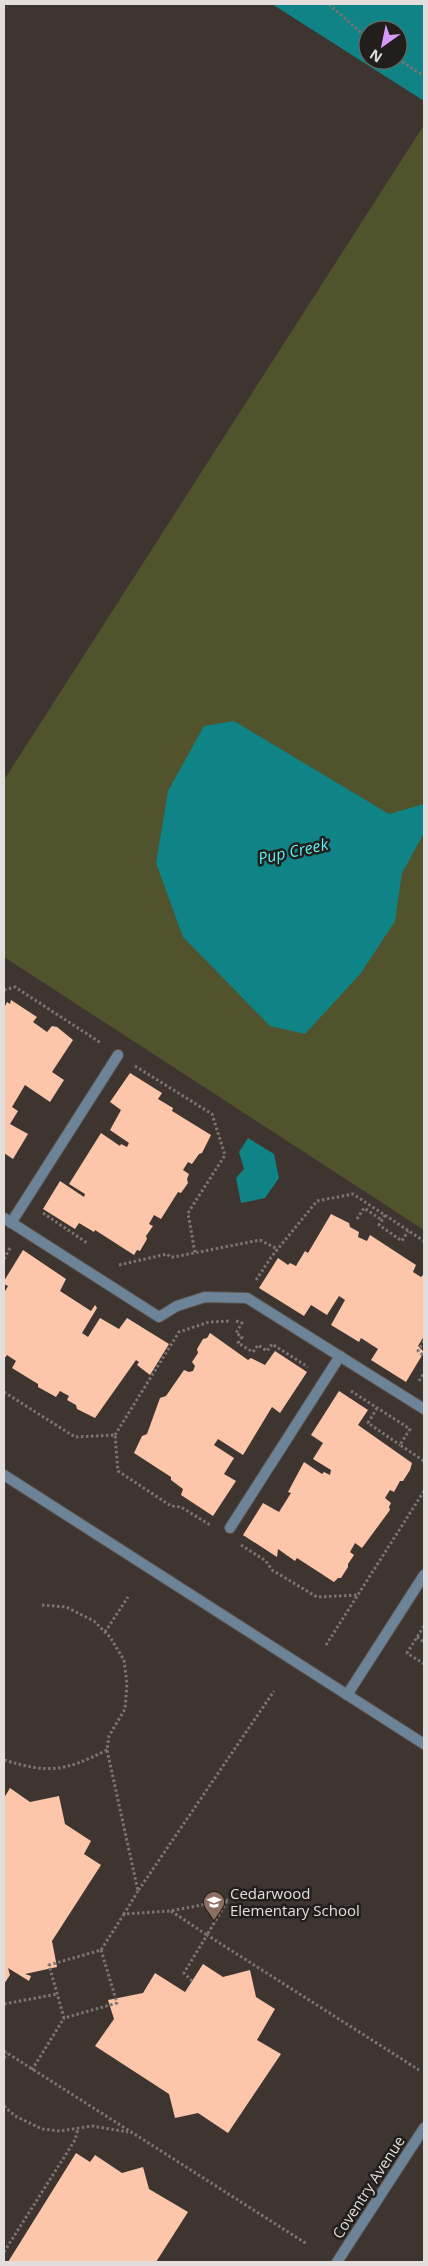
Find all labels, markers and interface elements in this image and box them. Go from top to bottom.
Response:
north arrow [358,20,408,70]
text: N [366,45,386,67]
water label: Pup Creek [256,833,331,869]
place label: Cedarwood Elementary School [230,1883,360,1920]
school or university icon: Cedarwood Elementary School [202,1890,226,1921]
street label: Coventry Avenue [327,2132,409,2242]

